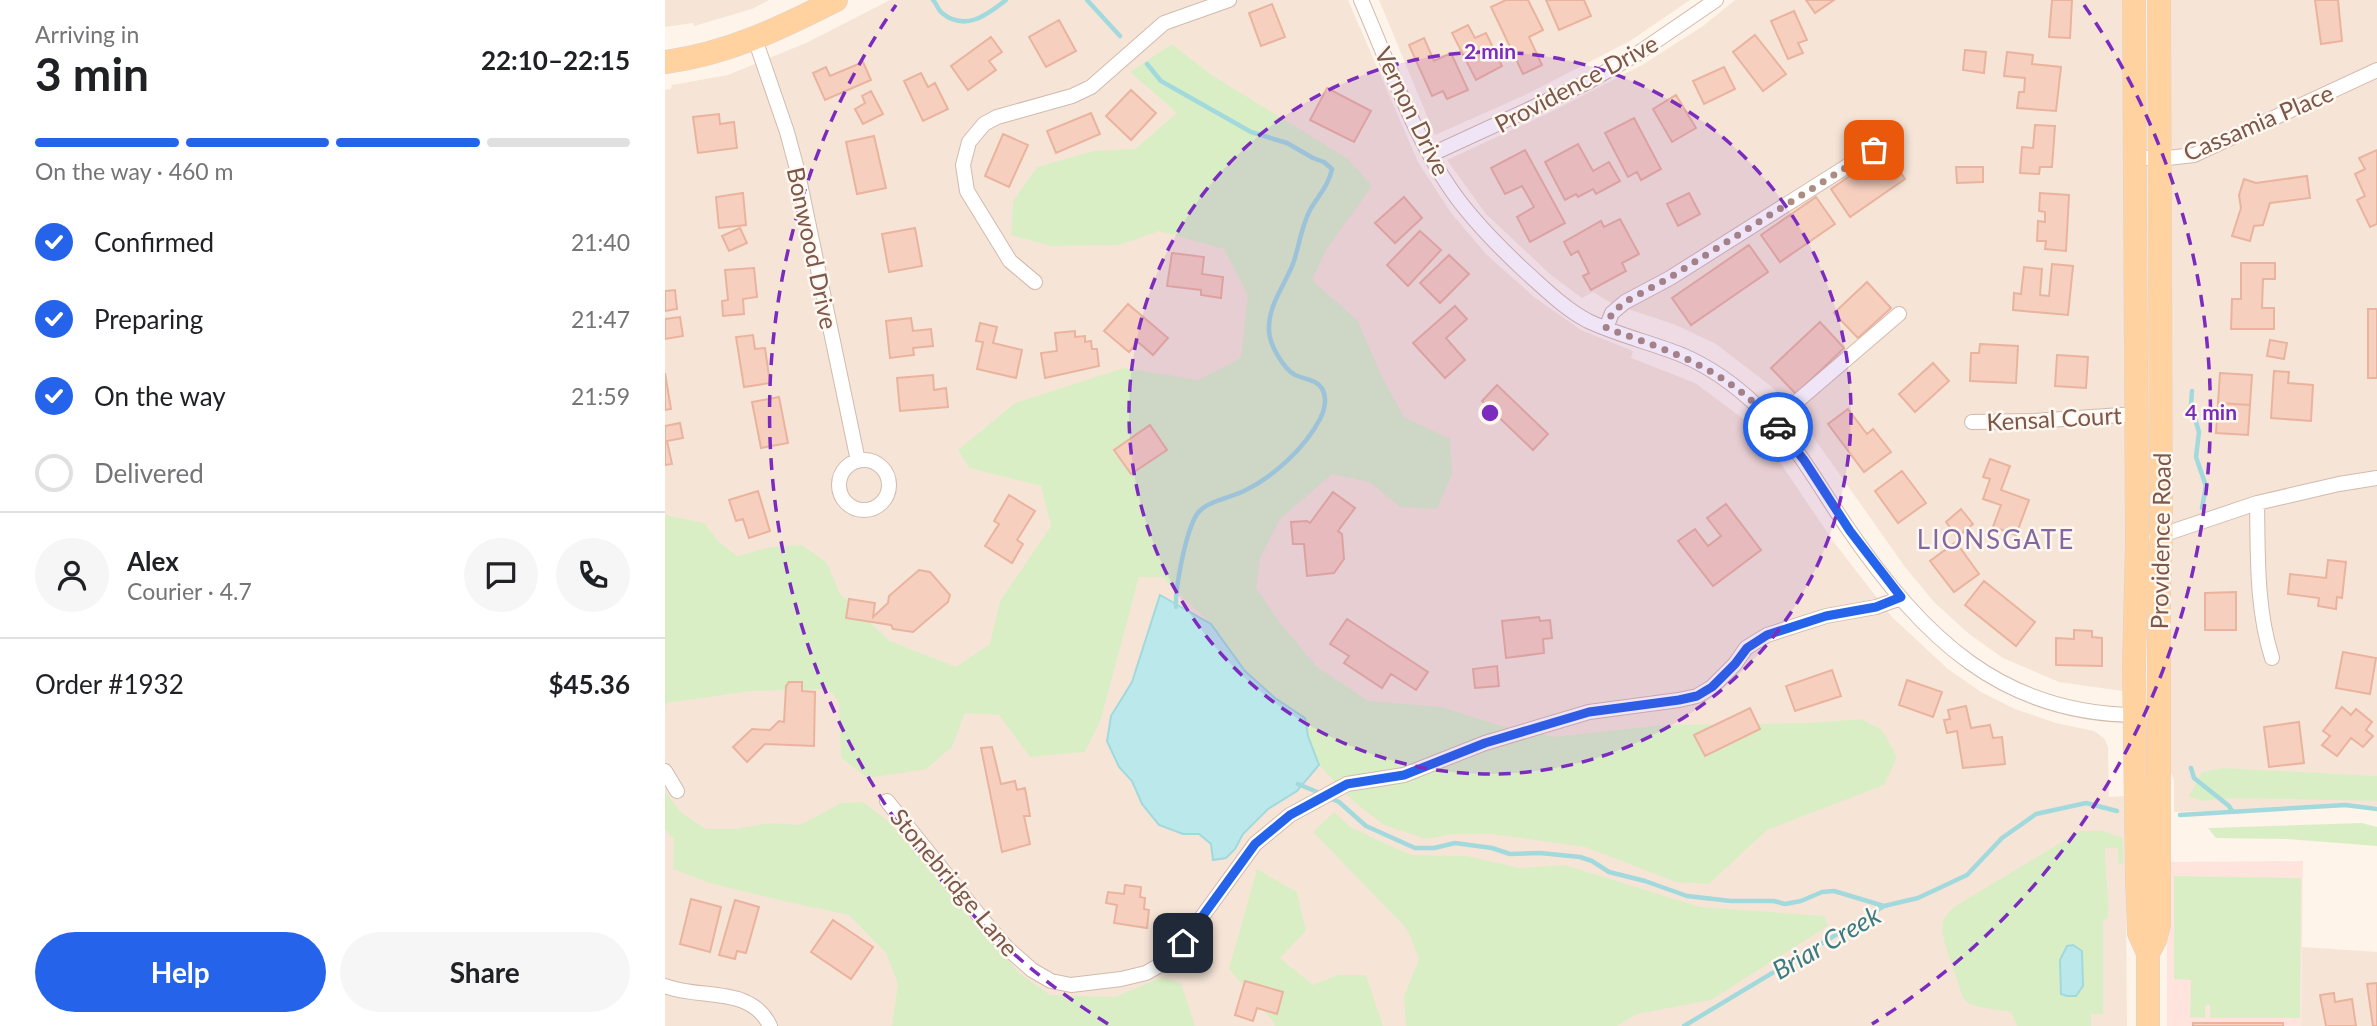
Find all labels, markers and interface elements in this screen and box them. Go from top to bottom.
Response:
text: Arriving in [35,20,139,48]
street label: Providence Drive [1489,28,1663,138]
text: 2 min [1464,38,1516,63]
street label: Vernon Drive [1369,42,1457,180]
text: 22:10–22:15 [481,44,630,76]
text: 3 min [35,46,149,101]
street label: Cassamia Place [2179,77,2337,167]
pin [1844,120,1904,180]
icon: bag [1855,131,1893,169]
text: On the way · 460 m [35,157,234,185]
street label: Bonwood Drive [782,164,844,332]
icon: check [35,223,73,261]
text: Confirmed [94,226,214,258]
text: 21:40 [571,228,630,256]
icon: check [35,300,73,338]
text: Preparing [94,303,203,335]
text: 21:47 [571,305,630,333]
icon: check [35,377,73,415]
text: On the way [94,380,226,412]
text: 21:59 [571,382,630,410]
courier [1743,392,1813,462]
text: 4 min [2185,399,2237,424]
street label: Kensal Court [1986,400,2123,436]
centre of rings [1478,401,1502,425]
icon: car [1759,408,1797,446]
street label: Providence Road [2144,452,2176,630]
text: Delivered [94,457,204,489]
district label: LIONSGATE [1917,523,2075,555]
button: person [35,538,109,612]
button: chat [464,538,538,612]
button: phone [556,538,630,612]
text: Alex [127,545,179,577]
text: Courier · 4.7 [127,577,252,605]
text: Order #1932 [35,668,184,700]
text: $45.36 [548,668,630,700]
street label: Stonebridge Lane [885,802,1025,962]
water label: Briar Creek [1766,898,1886,986]
pin [1153,913,1213,973]
icon: home [1164,924,1202,962]
button: Help [35,932,326,1012]
button: Share [340,932,630,1012]

